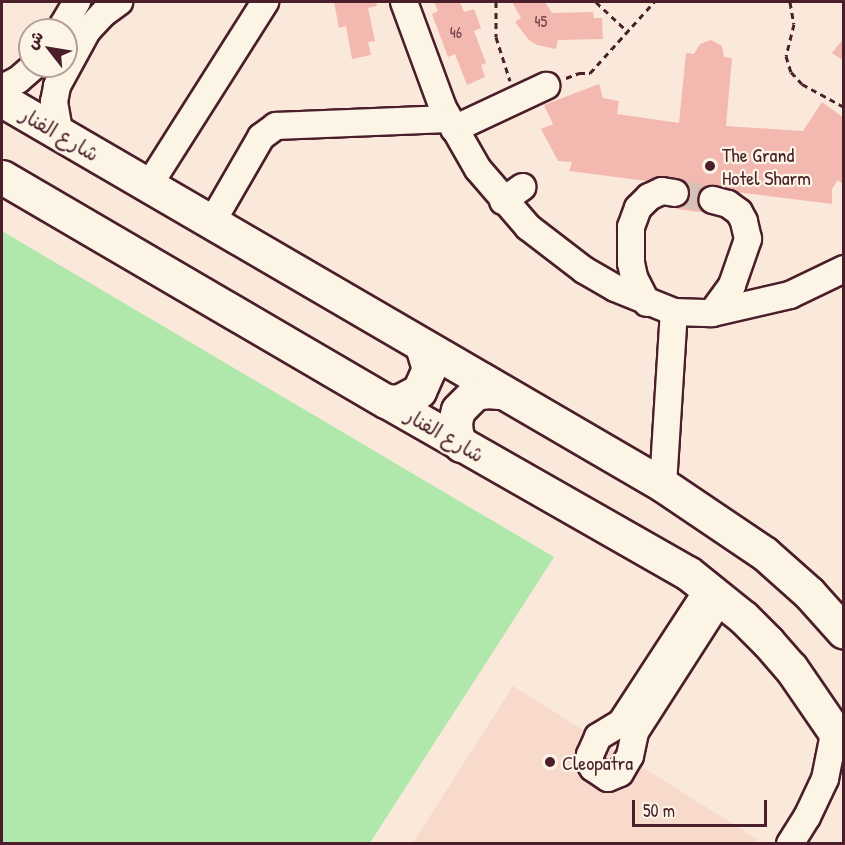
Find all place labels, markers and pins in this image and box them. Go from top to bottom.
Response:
place label: The Grand Hotel Sharm [722,142,811,189]
marker: The Grand Hotel Sharm [703,159,717,173]
place label: Cleopatra [562,750,633,774]
marker: Cleopatra [543,755,557,769]

